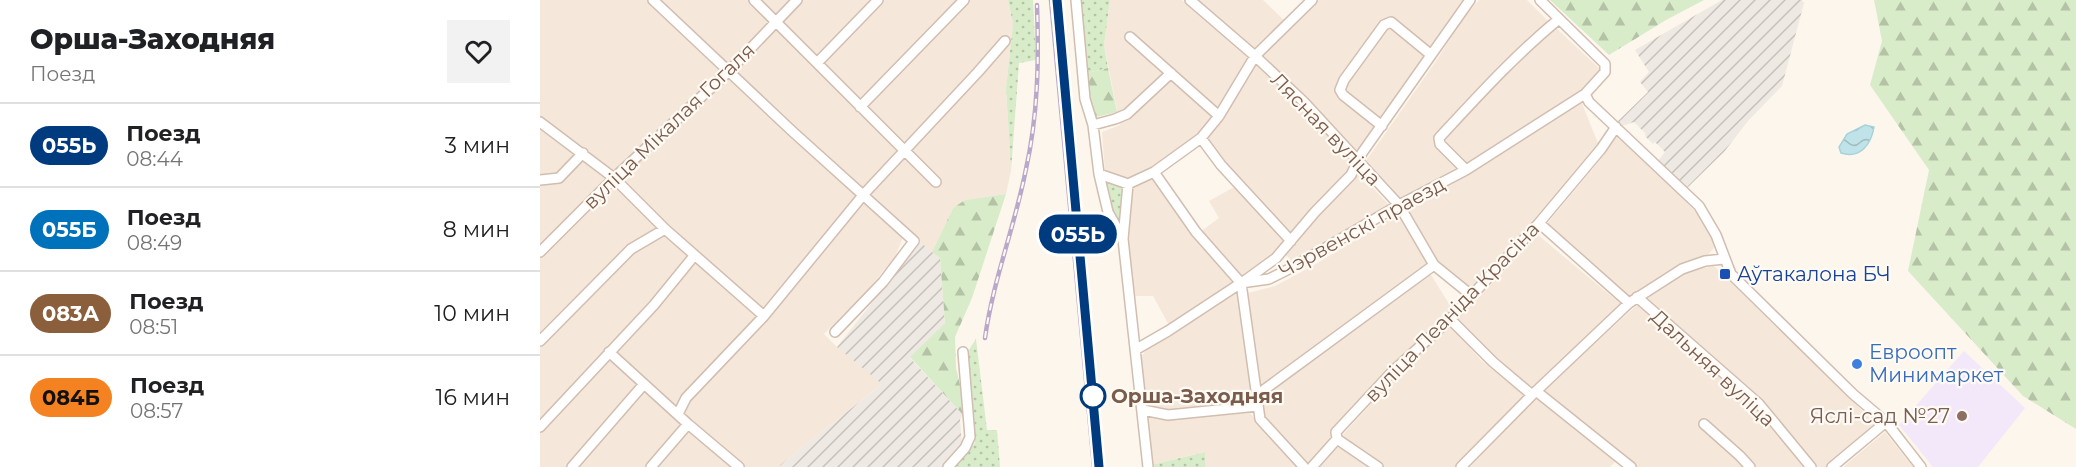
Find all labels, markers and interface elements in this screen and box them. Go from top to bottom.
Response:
button: heart [447,20,510,83]
text: Орша-Заходняя [30,22,275,56]
street label: вуліца Мікалая Гогаля [578,38,760,214]
text: Поезд [30,62,95,86]
street label: Лясная вуліца [1266,67,1386,191]
text: Поезд [126,120,200,147]
text: 3 мин [444,132,510,159]
text: 055Ь [42,133,96,158]
text: 08:44 [126,147,183,171]
street label: Чэрвенскі праезд [1275,171,1449,283]
text: Поезд [127,204,201,231]
line badge: 055Ь [1036,214,1120,254]
text: 8 мин [443,216,510,243]
text: 055Б [42,217,97,242]
street label: вуліца Леаніда Красіна [1360,217,1544,407]
text: 055Ь [1051,222,1105,247]
text: 08:49 [127,231,182,255]
place label: Аўтакалона БЧ [1737,262,1891,286]
marker: Аўтакалона БЧ [1718,267,1732,281]
text: Поезд [129,288,204,315]
text: 10 мин [434,300,510,327]
text: 083А [42,301,99,326]
street label: Дальняя вуліца [1646,304,1780,432]
text: 08:51 [129,315,178,339]
place label: Евроопт Минимаркет [1869,340,2004,387]
marker: Евроопт Минимаркет [1850,357,1864,371]
text: Поезд [130,372,204,399]
marker: Орша-Заходняя [1080,383,1106,409]
text: 16 мин [436,384,510,411]
place label: Орша-Заходняя [1111,384,1283,408]
text: 084Б [42,385,100,410]
text: 08:57 [130,399,183,423]
place label: Яслі-сад №27 [1810,404,1950,428]
marker: Яслі-сад №27 [1955,409,1969,423]

